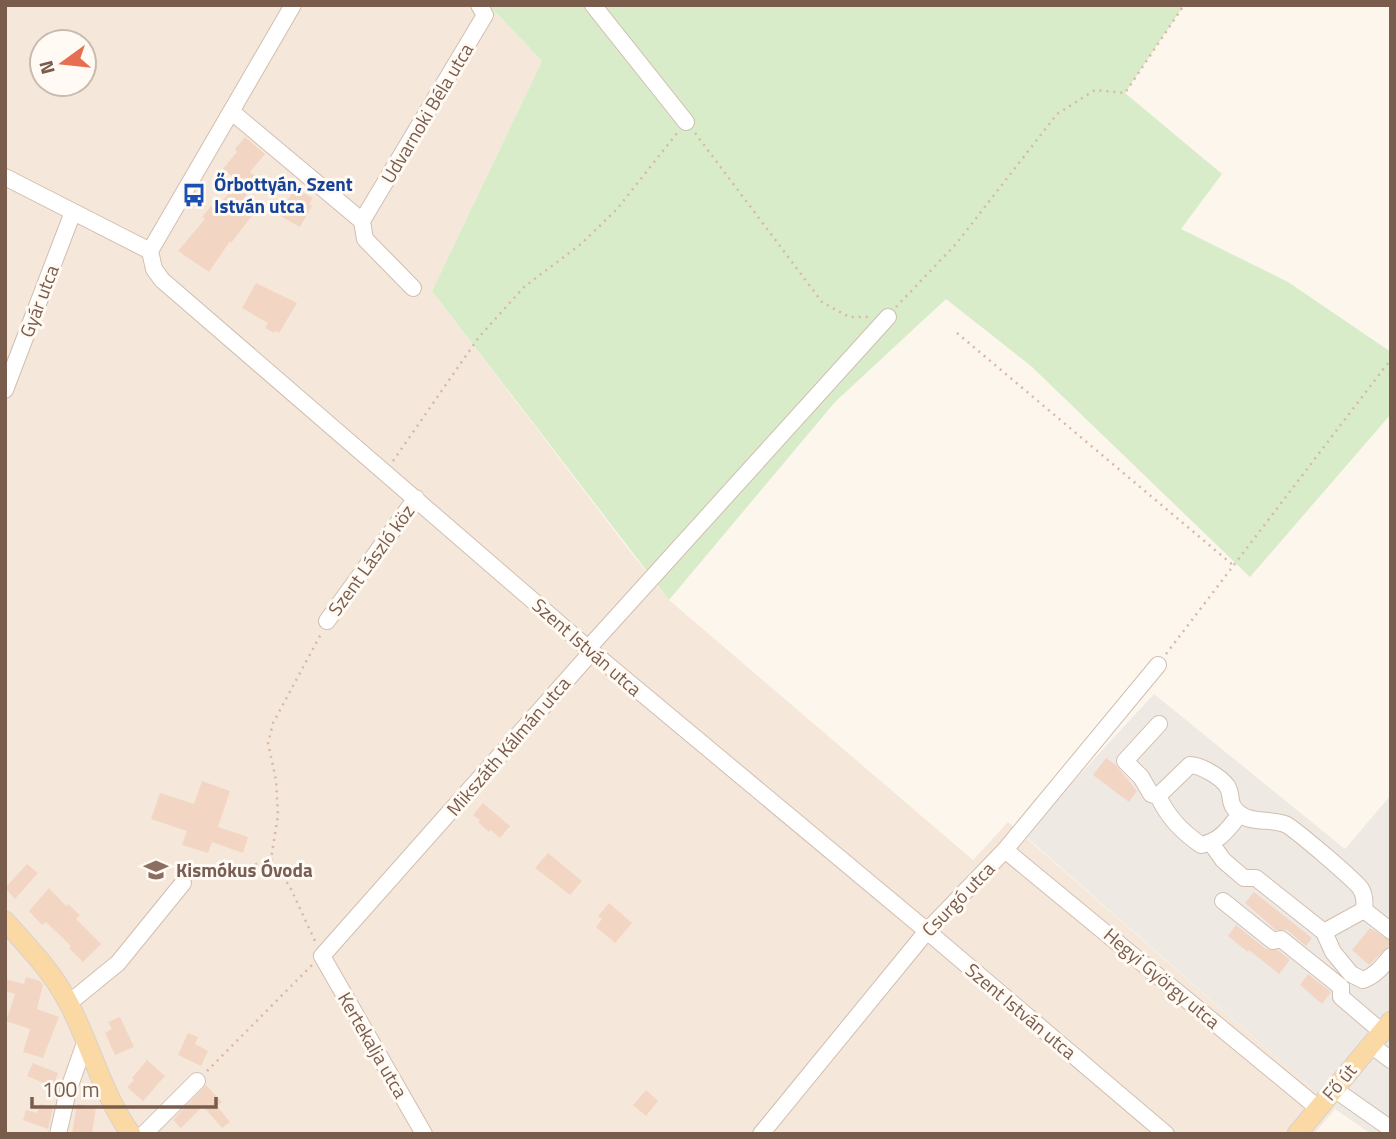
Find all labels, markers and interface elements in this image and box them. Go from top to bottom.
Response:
north arrow [28,28,98,98]
street label: Udvarnoki Béla utca [373,37,480,188]
text: N [30,57,62,78]
place label: Őrbottyán, Szent István utca [214,169,353,220]
bus stop icon: Őrbottyán, Szent István utca [180,181,208,209]
street label: Gyár utca [11,260,66,341]
street label: Szent László köz [320,498,421,621]
street label: Szent István utca [526,591,649,703]
street label: Mikszáth Kálmán utca [439,669,577,822]
street label: Csurgó utca [914,854,1001,943]
place label: Kismókus Óvoda [176,855,313,884]
school or university icon: Kismókus Óvoda [142,856,170,884]
street label: Hegyi György utca [1098,920,1227,1035]
street label: Szent István utca [960,955,1083,1066]
street label: Kertekalja utca [331,986,416,1104]
street label: Fő út [1314,1057,1363,1107]
scale bar [32,1066,215,1110]
text: 100 m [42,1073,99,1105]

